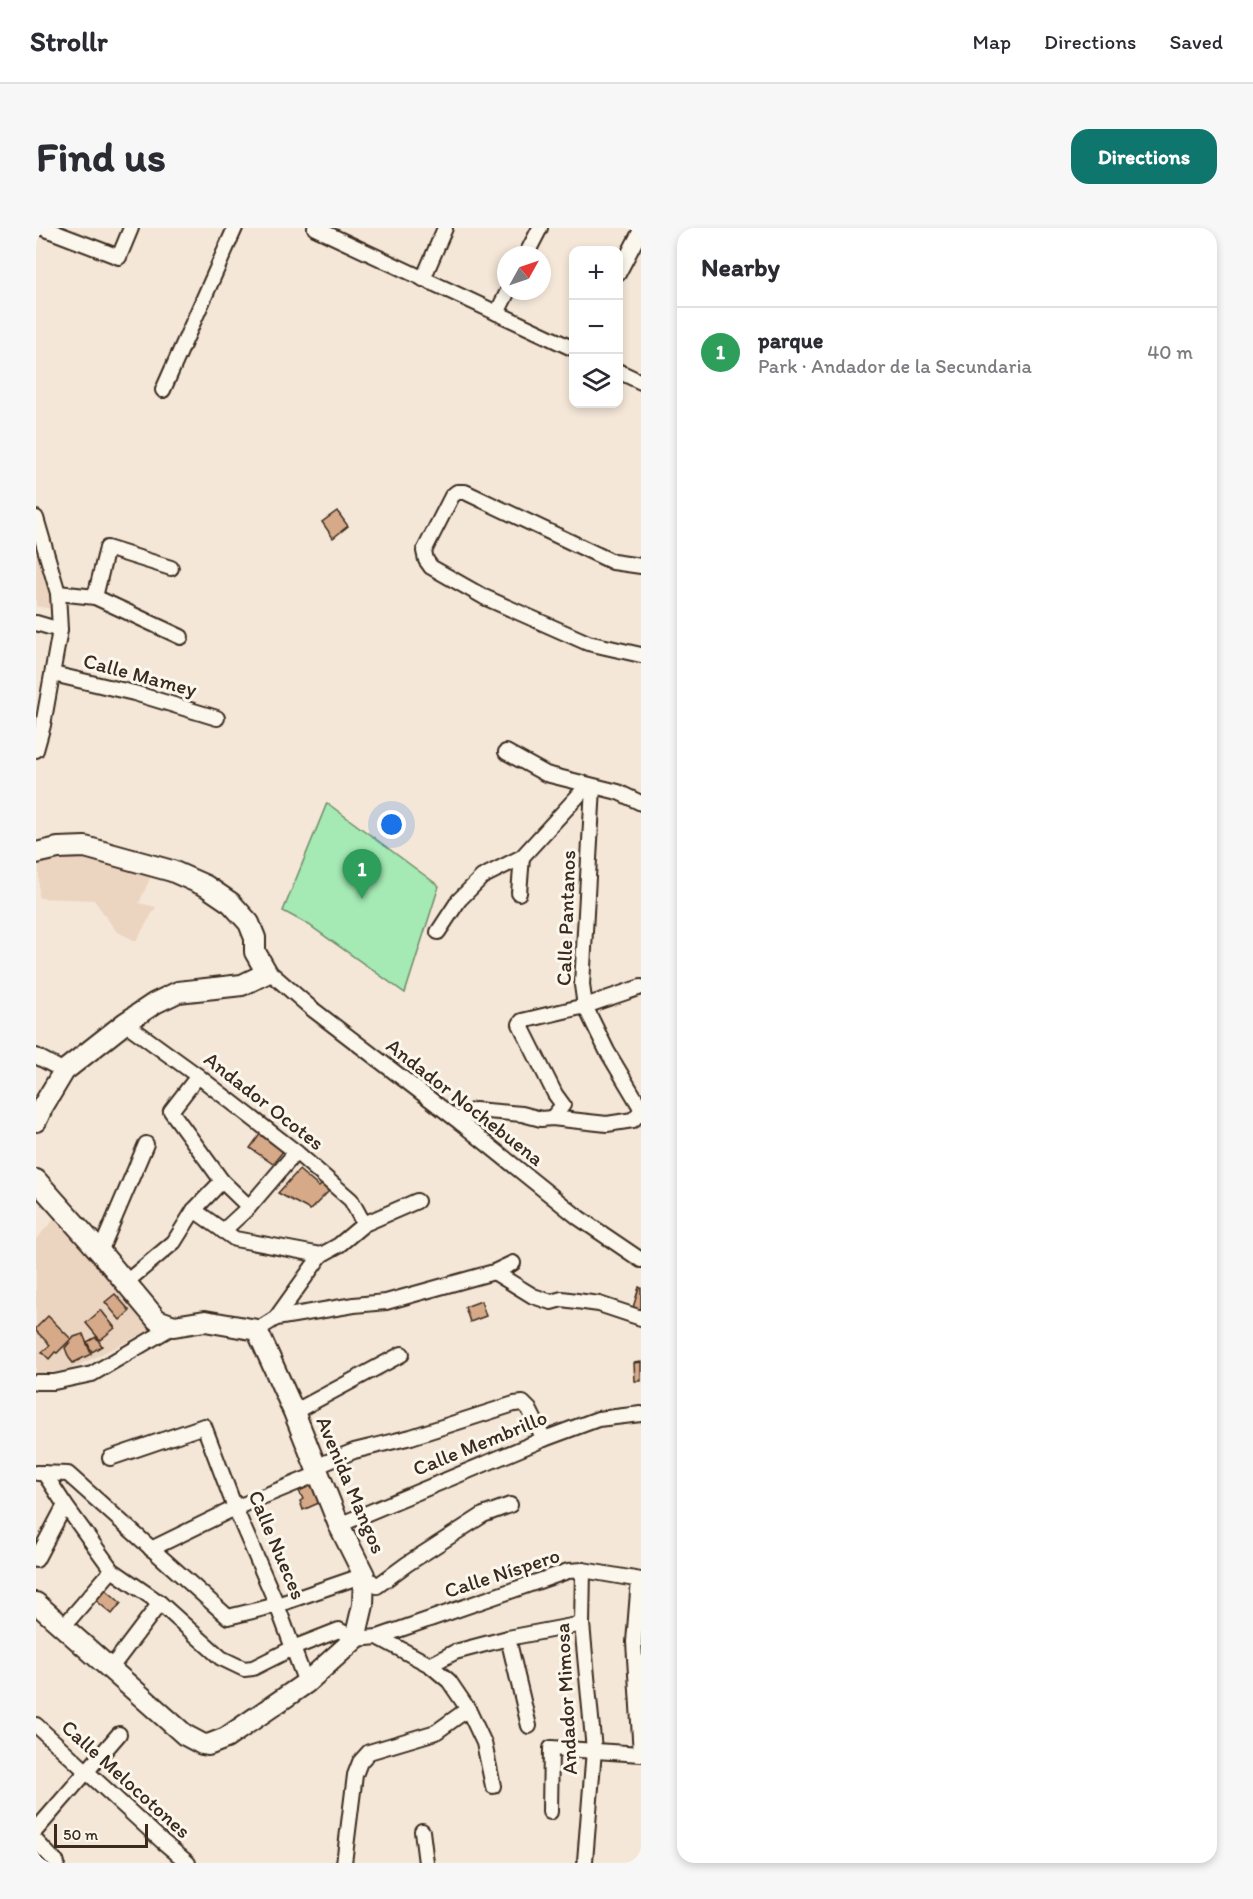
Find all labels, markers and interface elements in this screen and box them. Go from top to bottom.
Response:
text: Strollr [30,24,108,58]
text: Map [973,29,1011,54]
text: Directions [1044,29,1136,54]
text: Saved [1169,29,1223,54]
button: Directions [1071,129,1217,184]
text: Find us [36,131,166,182]
north arrow [497,246,551,300]
map controls [569,246,623,408]
button: + [569,246,623,300]
text: Nearby [701,251,780,283]
button: − [569,300,623,354]
text: parque [758,327,823,354]
text: 1 [716,340,725,364]
text: 40 m [1147,340,1193,364]
button: layers [569,354,623,408]
text: Park · Andador de la Secundaria [758,354,1032,378]
street label: Calle Mamey [81,647,200,702]
your location [377,810,406,839]
pin: 1 [342,850,382,899]
street label: Calle Pantanos [551,850,580,986]
street label: Andador Nochebuena [382,1032,549,1171]
street label: Andador Ocotes [199,1046,329,1155]
street label: Calle Membrillo [409,1404,551,1481]
street label: Avenida Mangos [311,1412,392,1557]
street label: Calle Nueces [243,1486,312,1603]
street label: Calle Níspero [441,1542,563,1603]
street label: Andador Mimosa [549,1623,582,1776]
street label: Calle Melocotones [57,1714,196,1843]
scale bar [54,1821,148,1848]
text: 50 m [63,1825,98,1844]

